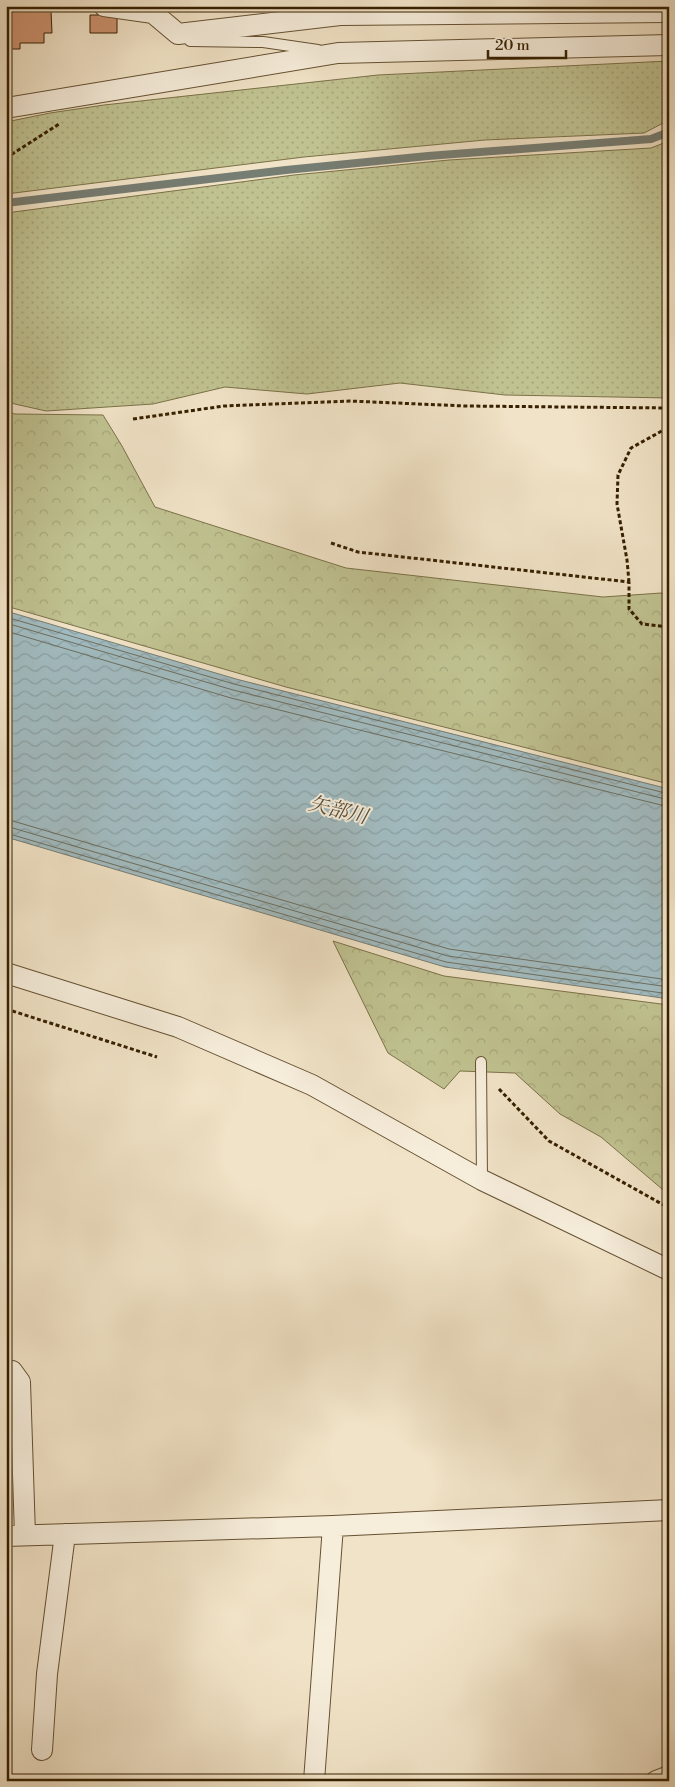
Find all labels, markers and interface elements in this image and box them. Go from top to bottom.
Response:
scale bar [488,28,565,60]
text: 20 m [495,36,530,55]
water label: 矢部川 [306,792,372,831]

